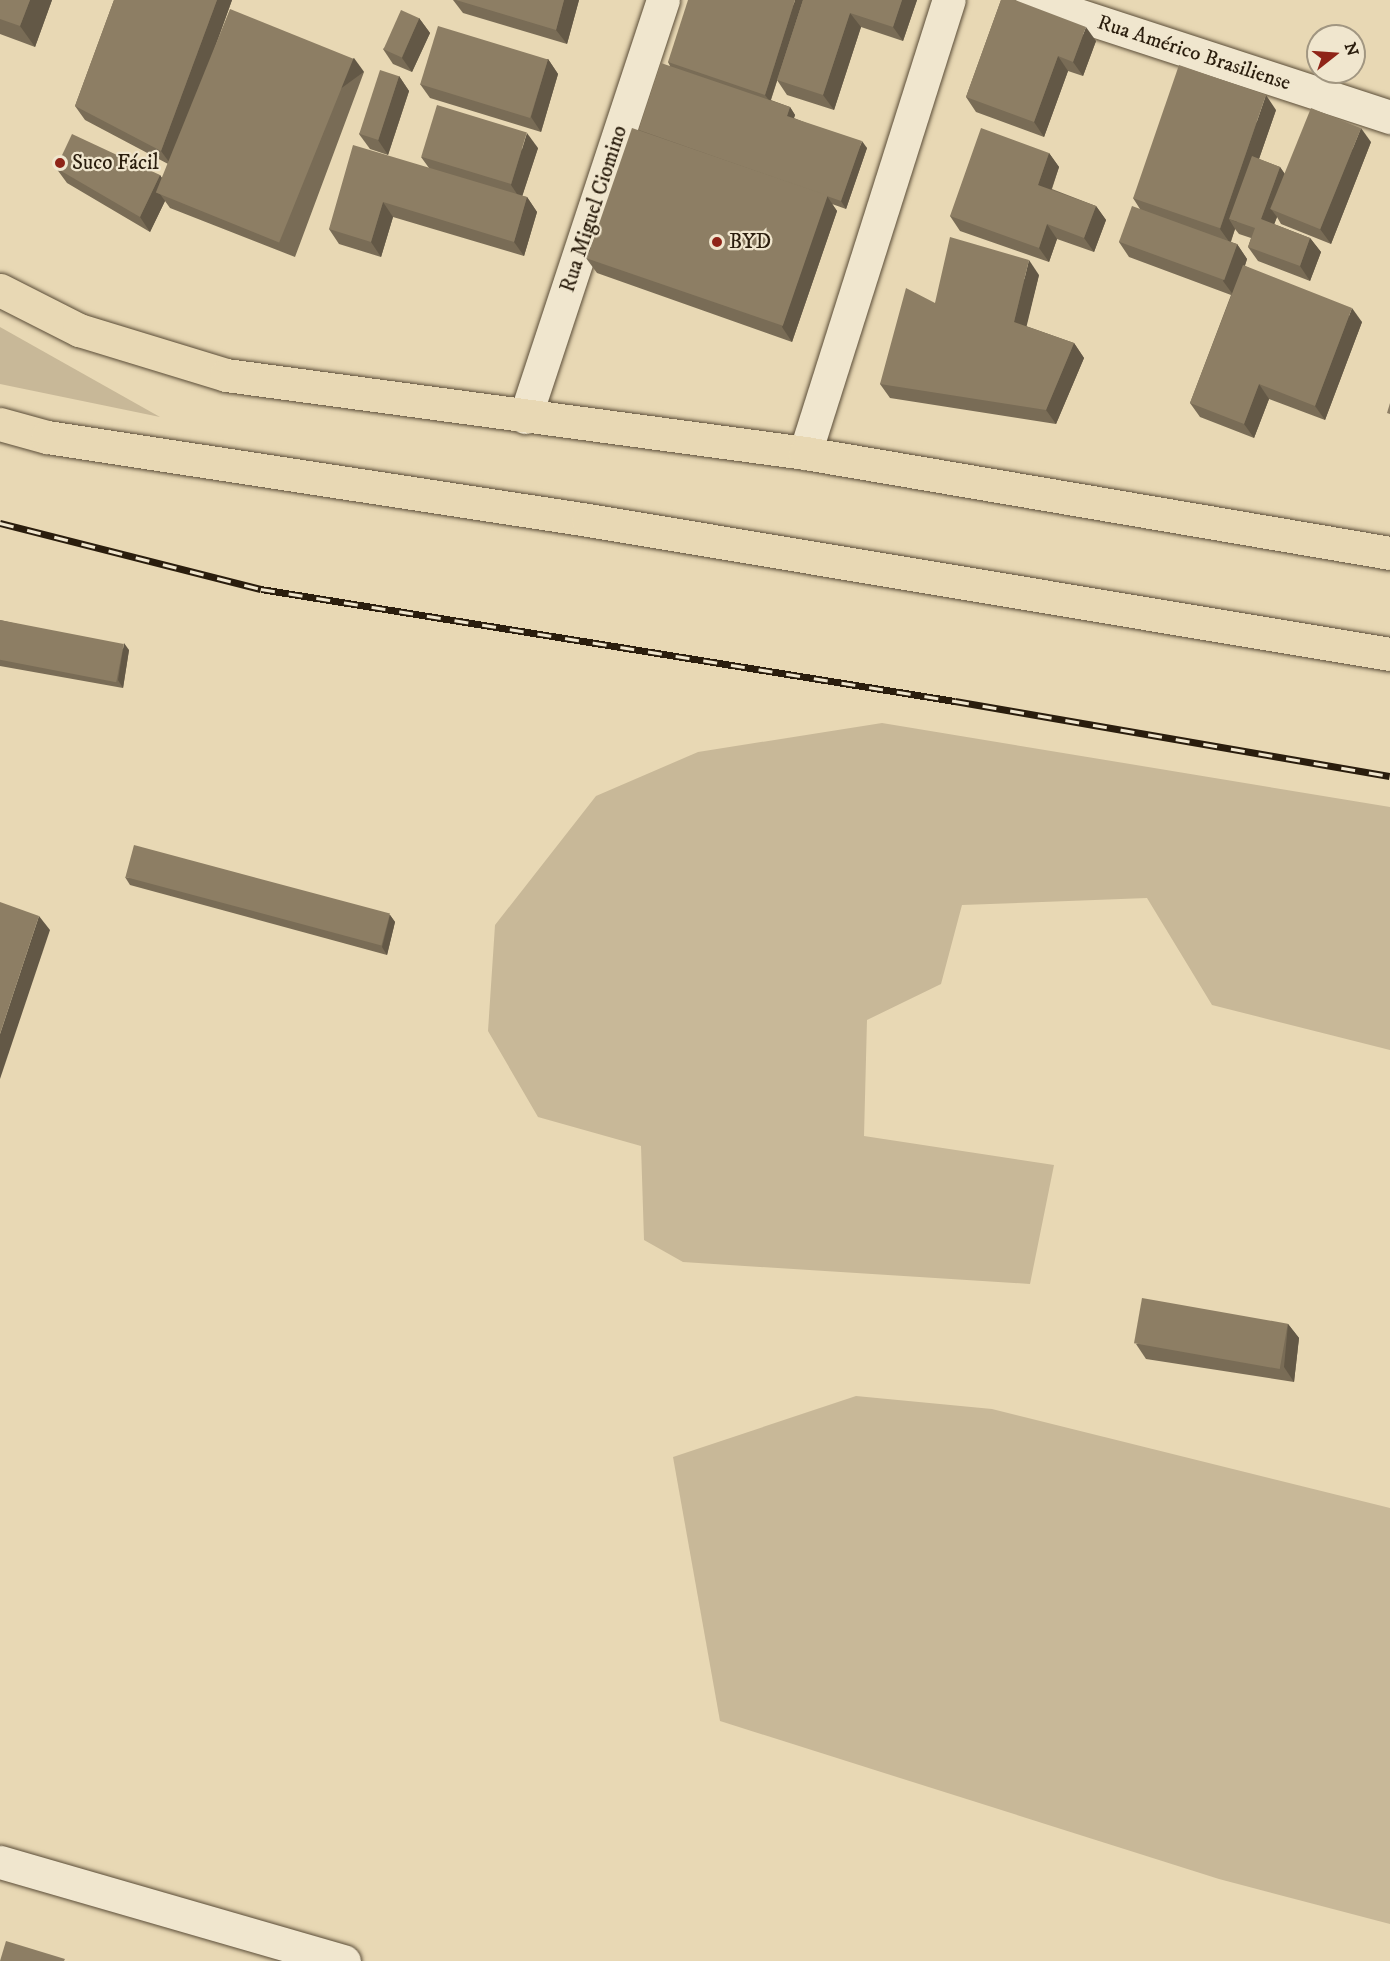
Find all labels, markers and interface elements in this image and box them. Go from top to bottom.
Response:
street label: Rua Américo Brasiliense [1094,10,1294,96]
north arrow [1306,24,1366,84]
text: N [1340,40,1363,59]
street label: Rua Miguel Ciomino [555,122,633,296]
place label: Suco Fácil [72,150,159,176]
marker: Suco Fácil [53,156,67,170]
place label: BYD [729,229,771,255]
marker: BYD [710,235,724,249]

